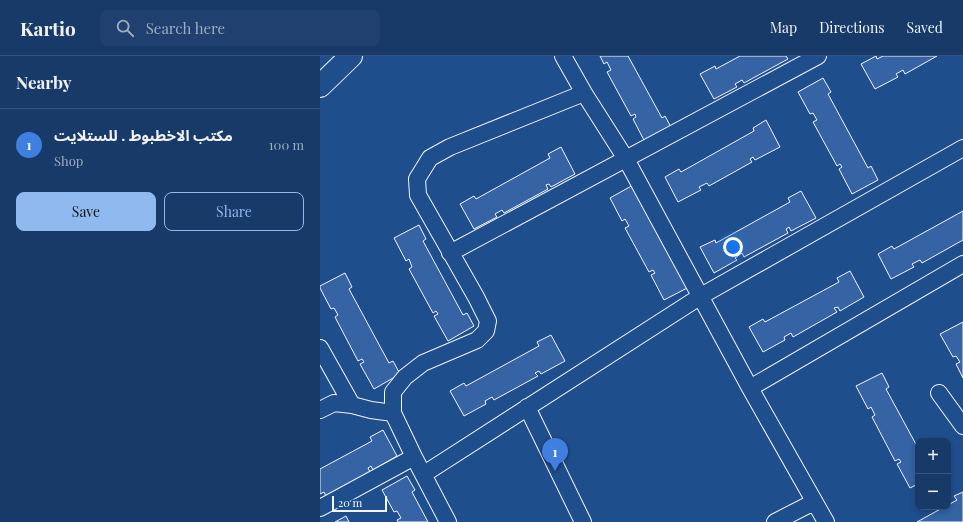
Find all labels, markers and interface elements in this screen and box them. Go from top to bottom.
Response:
search box [100,10,380,46]
text: Kartio [20,15,76,41]
icon: search [114,17,136,39]
text: Search here [146,18,225,38]
text: Map [770,18,797,37]
text: Directions [819,18,885,37]
text: Saved [907,18,943,37]
text: Nearby [16,71,71,93]
text: مكتب الاخطبوط . للستلايت [54,125,233,145]
text: 1 [27,136,31,153]
text: 100 m [269,136,304,153]
text: Shop [54,152,83,169]
button: Save [16,192,156,231]
button: Share [164,192,304,231]
your location [723,237,743,257]
pin: 1 [542,438,568,471]
map controls [915,438,951,510]
button: + [915,438,951,474]
button: − [915,474,951,510]
scale bar [332,494,387,513]
text: 20 m [338,495,362,510]

